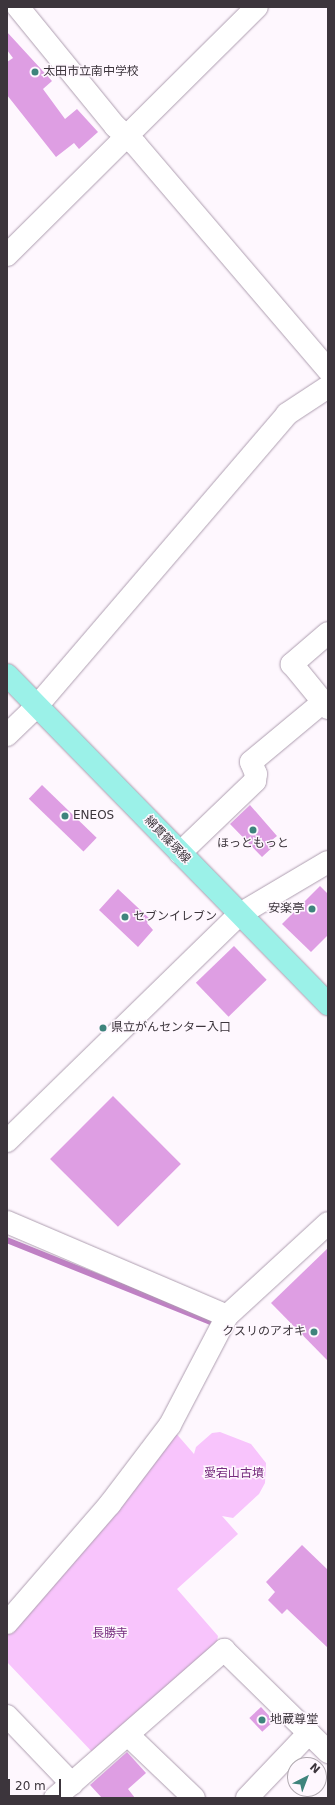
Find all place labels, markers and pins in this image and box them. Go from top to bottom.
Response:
place label: 太田市立南中学校 [43,65,139,79]
marker: 太田市立南中学校 [30,67,40,77]
place label: ENEOS [73,809,114,823]
marker: ENEOS [60,811,70,821]
marker: ほっともっと [248,825,258,835]
place label: ほっともっと [217,837,289,851]
place label: 安楽亭 [268,902,304,916]
marker: 安楽亭 [307,904,317,914]
place label: セブンイレブン [133,910,217,924]
marker: セブンイレブン [120,912,130,922]
place label: 県立がんセンター入口 [111,1021,231,1035]
marker: 県立がんセンター入口 [98,1023,108,1033]
place label: クスリのアオキ [222,1325,306,1339]
marker: クスリのアオキ [309,1327,319,1337]
place label: 地蔵尊堂 [270,1713,318,1727]
marker: 地蔵尊堂 [257,1715,267,1725]

